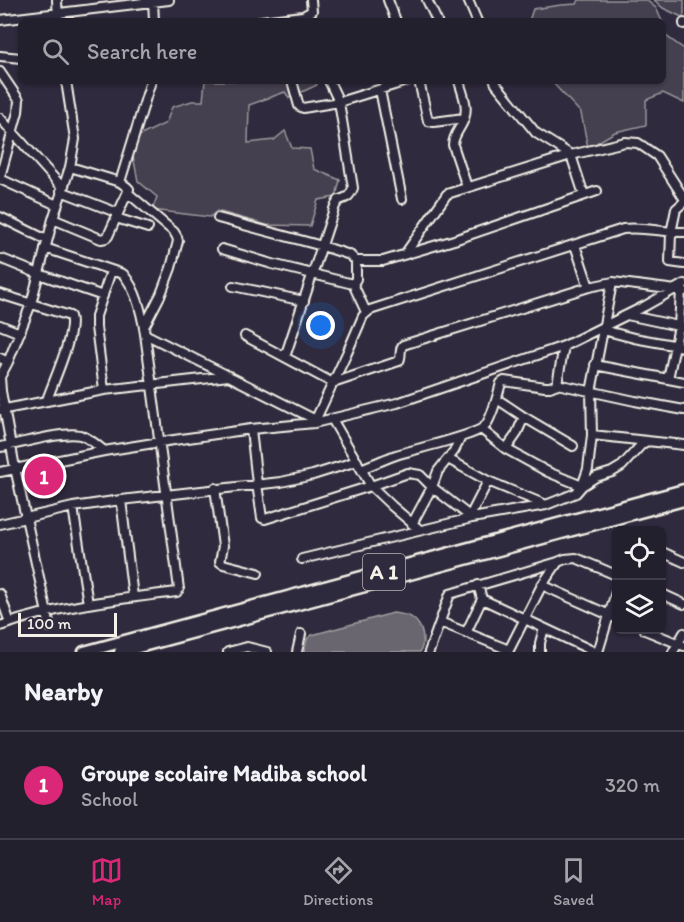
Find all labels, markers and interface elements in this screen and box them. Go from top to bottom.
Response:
search box [18,18,666,84]
icon: search [39,35,72,68]
text: Search here [87,38,197,65]
your location [306,311,335,340]
pin: 1 [24,454,63,498]
map controls [612,526,666,634]
button: locate [612,526,666,580]
road number: A 1 [363,554,405,590]
button: layers [612,580,666,634]
scale bar [18,610,117,638]
text: 100 m [27,614,71,633]
text: Nearby [24,675,103,707]
text: Groupe scolaire Madiba school [81,760,367,787]
text: 1 [39,773,48,797]
text: 320 m [605,773,660,797]
text: School [81,787,138,811]
tab: Map [90,854,123,909]
tab: Directions [303,854,373,909]
tab: Saved [553,854,594,909]

